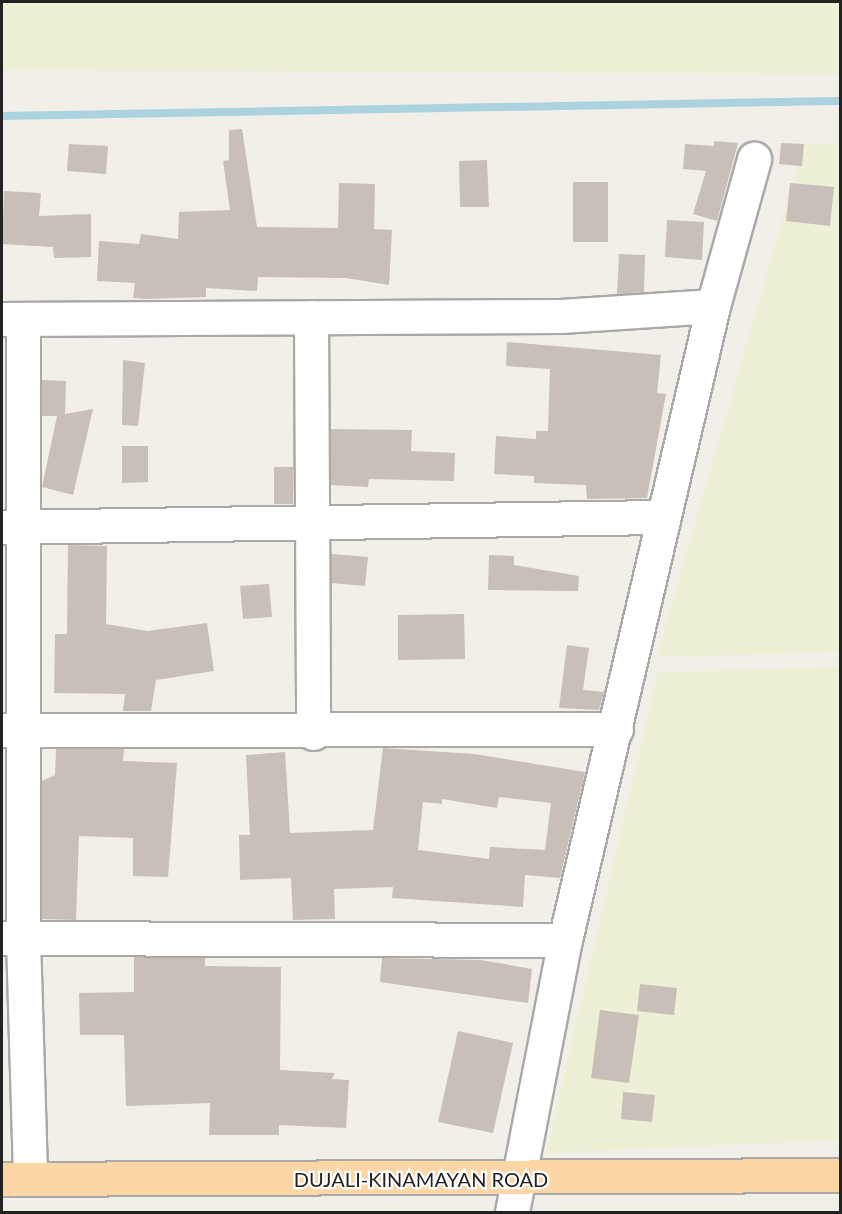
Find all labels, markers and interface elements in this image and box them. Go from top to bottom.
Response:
street label: DUJALI-KINAMAYAN ROAD [294,1167,548,1191]

